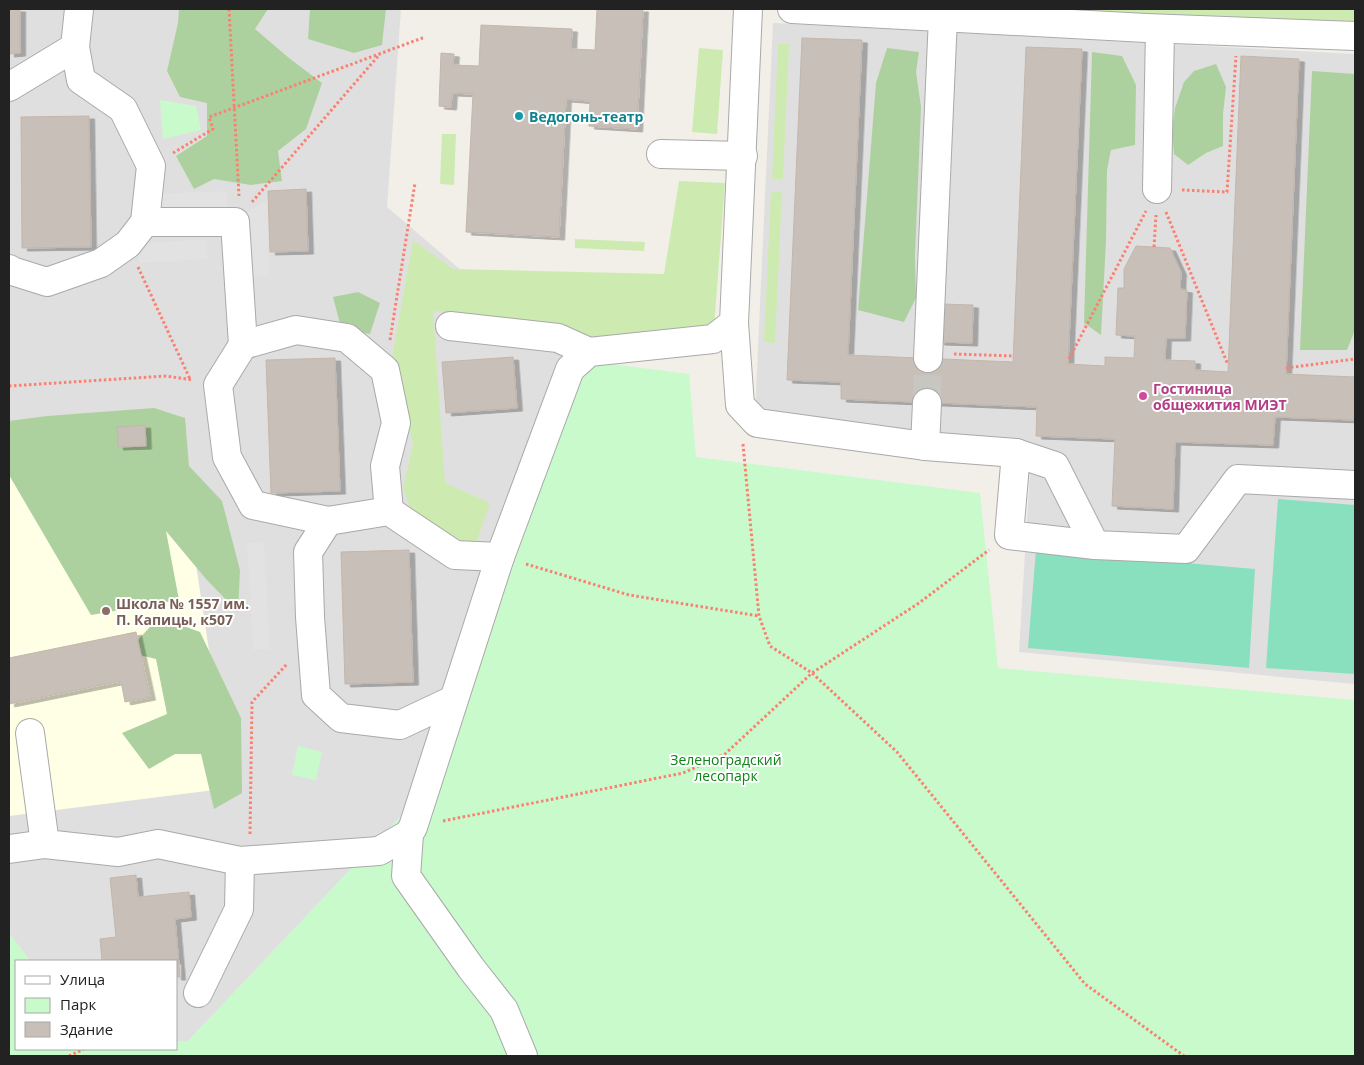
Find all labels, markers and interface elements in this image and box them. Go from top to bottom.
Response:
place label: Ведогонь-театр [529,107,644,126]
marker: Ведогонь-театр [513,110,525,122]
place label: Гостиница общежития МИЭТ [1153,379,1287,414]
marker: Гостиница общежития МИЭТ [1137,390,1149,402]
place label: Школа № 1557 им. П. Капицы, к507 [116,594,249,629]
marker: Школа № 1557 им. П. Капицы, к507 [100,605,112,617]
park label: Зеленоградский лесопарк [670,750,782,785]
legend [15,960,178,1050]
text: Улица [60,969,105,989]
text: Парк [60,994,96,1014]
text: Здание [60,1019,113,1039]

